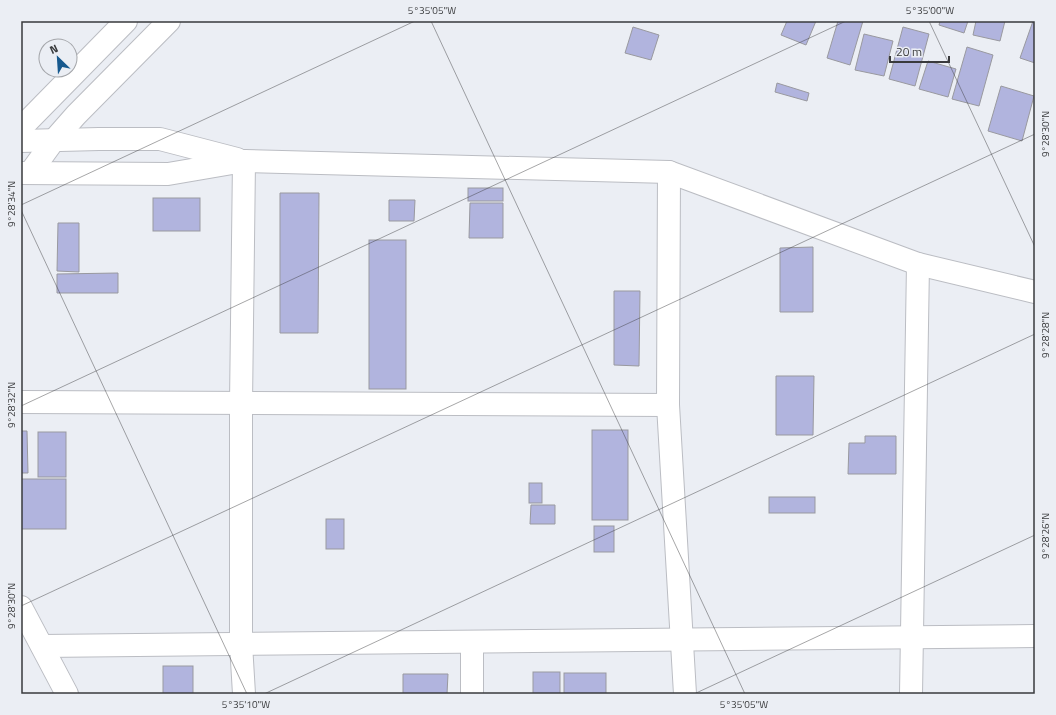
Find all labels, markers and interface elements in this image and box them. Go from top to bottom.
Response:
text: 5°35'05"W [408,3,456,18]
text: 5°35'00"W [906,3,954,18]
north arrow [38,38,78,78]
scale bar [890,38,949,64]
text: N [47,40,61,58]
text: 20 m [896,42,922,61]
text: 9°28'30"N [1038,111,1053,157]
text: 9°28'34"N [4,181,19,227]
text: 9°28'28"N [1038,312,1053,358]
text: 9°28'32"N [4,382,19,428]
text: 9°28'26"N [1038,513,1053,559]
text: 9°28'30"N [4,583,19,629]
text: 5°35'10"W [222,697,270,712]
text: 5°35'05"W [720,697,768,712]

